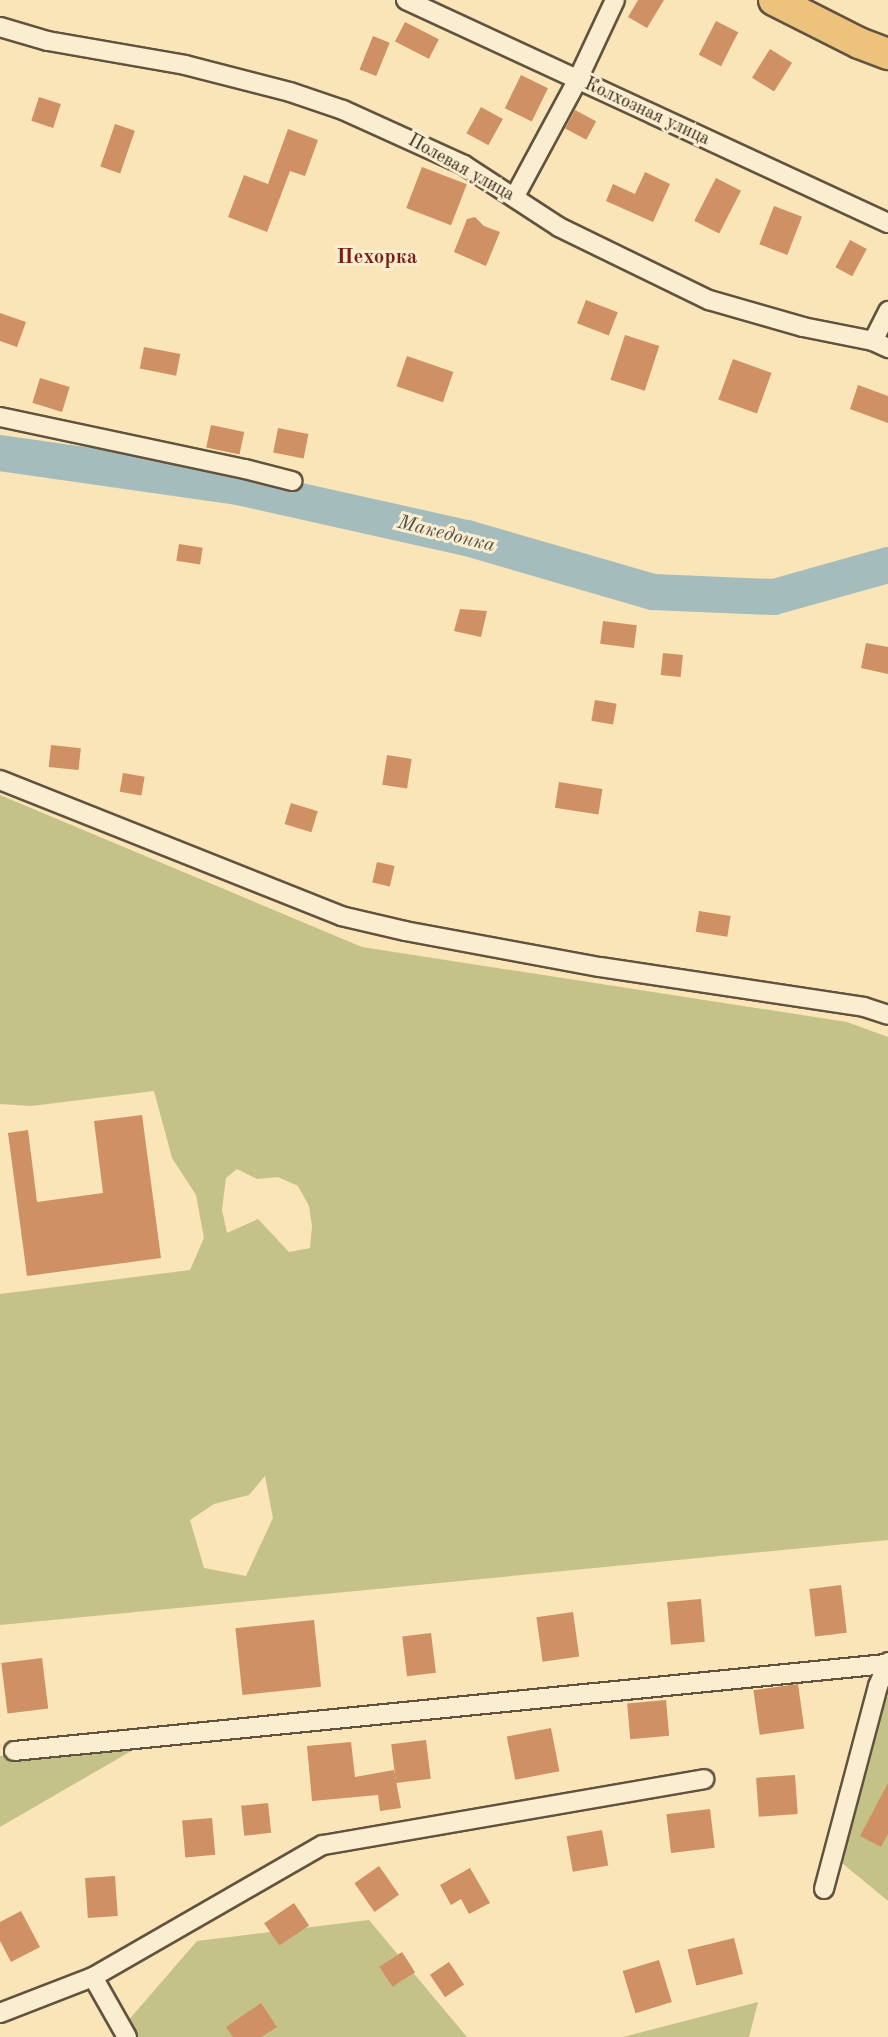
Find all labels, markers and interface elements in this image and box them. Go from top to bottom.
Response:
street label: Колхозная улица [581,73,713,151]
street label: Полевая улица [404,130,518,206]
district label: Пехорка [337,245,417,271]
water label: Македонка [395,511,497,559]

